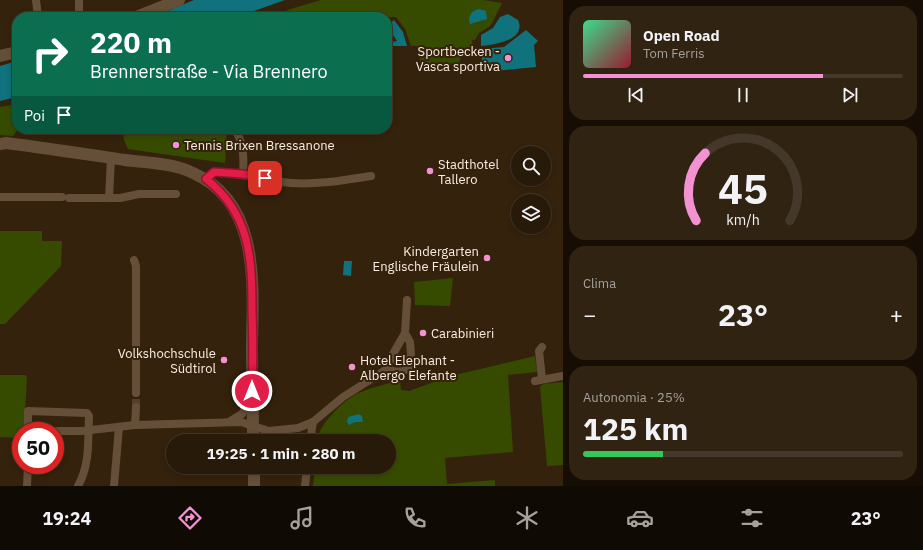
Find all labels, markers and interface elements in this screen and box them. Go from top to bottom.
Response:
text: 220 m [90,24,172,61]
text: Open Road [643,26,720,45]
icon: right [24,28,76,80]
place label: Sportbecken - Vasca sportiva [416,43,500,75]
text: Tom Ferris [643,45,705,62]
marker: Sportbecken - Vasca sportiva [503,53,513,63]
text: Brennerstraße - Via Brennero [90,60,328,83]
icon: previous [625,84,647,106]
icon: pause [732,84,754,106]
icon: next [839,84,861,106]
icon: arrive [53,104,75,126]
text: Poi [24,106,45,125]
place label: Tennis Brixen Bressanone [184,137,335,154]
marker: Tennis Brixen Bressanone [171,140,181,150]
map controls [511,146,551,234]
button: search [511,146,551,186]
place label: Stadthotel Tallero [438,156,499,188]
pin [248,161,282,195]
text: 45 [718,161,768,215]
marker: Stadthotel Tallero [425,166,435,176]
icon: arrive [254,167,276,189]
button: layers [511,194,551,234]
text: km/h [726,210,760,229]
place label: Kindergarten Englische Fräulein [373,243,479,275]
marker: Kindergarten Englische Fräulein [482,253,492,263]
text: Clima [583,275,616,292]
text: 23° [718,295,768,334]
text: − [583,300,596,329]
text: + [890,300,903,329]
place label: Carabinieri [431,325,494,342]
marker: Carabinieri [418,328,428,338]
place label: Volkshochschule Südtirol [118,345,216,377]
place label: Hotel Elephant - Albergo Elefante [360,352,457,384]
marker: Volkshochschule Südtirol [219,355,229,365]
marker: Hotel Elephant - Albergo Elefante [347,362,357,372]
position arrow [231,370,273,412]
text: Autonomia · 25% [583,389,685,406]
text: 125 km [583,409,688,448]
speed limit sign: 50 [12,422,64,474]
text: 19:25 · 1 min · 280 m [207,444,355,463]
icon: directions [176,504,204,532]
icon: music [288,504,316,532]
icon: phone [401,504,429,532]
icon: climate [513,504,541,532]
icon: car [626,504,654,532]
icon: filters [738,504,766,532]
text: 19:24 [42,507,91,530]
text: 23° [851,507,881,530]

